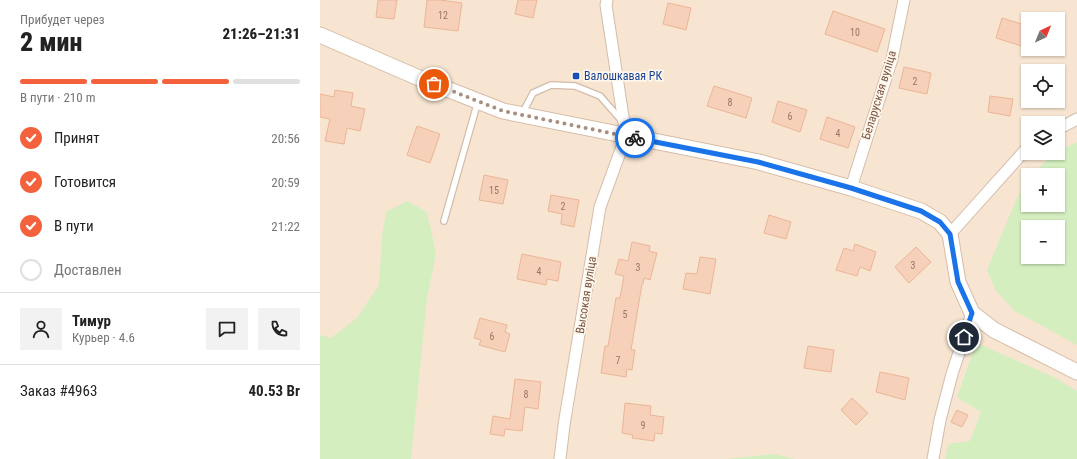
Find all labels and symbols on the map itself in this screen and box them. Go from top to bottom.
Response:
house number: 12 [438,10,448,21]
north arrow [1021,12,1065,56]
house number: 10 [850,27,860,38]
street label: Беларуская вуліца [859,49,899,141]
pin [417,67,451,101]
place label: Валошкавая РК [584,69,662,83]
marker: Валошкавая РК [571,71,581,81]
house number: 2 [913,76,918,87]
house number: 8 [728,97,733,108]
house number: 6 [788,111,793,122]
courier [615,118,655,158]
house number: 4 [836,128,841,139]
house number: 15 [489,185,499,196]
house number: 2 [561,201,566,212]
street label: Высокая вуліца [573,255,599,335]
house number: 3 [911,260,916,271]
house number: 3 [636,262,641,273]
house number: 4 [537,266,542,277]
house number: 5 [623,309,628,320]
pin [947,320,981,354]
house number: 6 [490,331,495,342]
house number: 7 [616,355,621,366]
house number: 8 [524,389,529,400]
house number: 9 [641,420,646,431]

